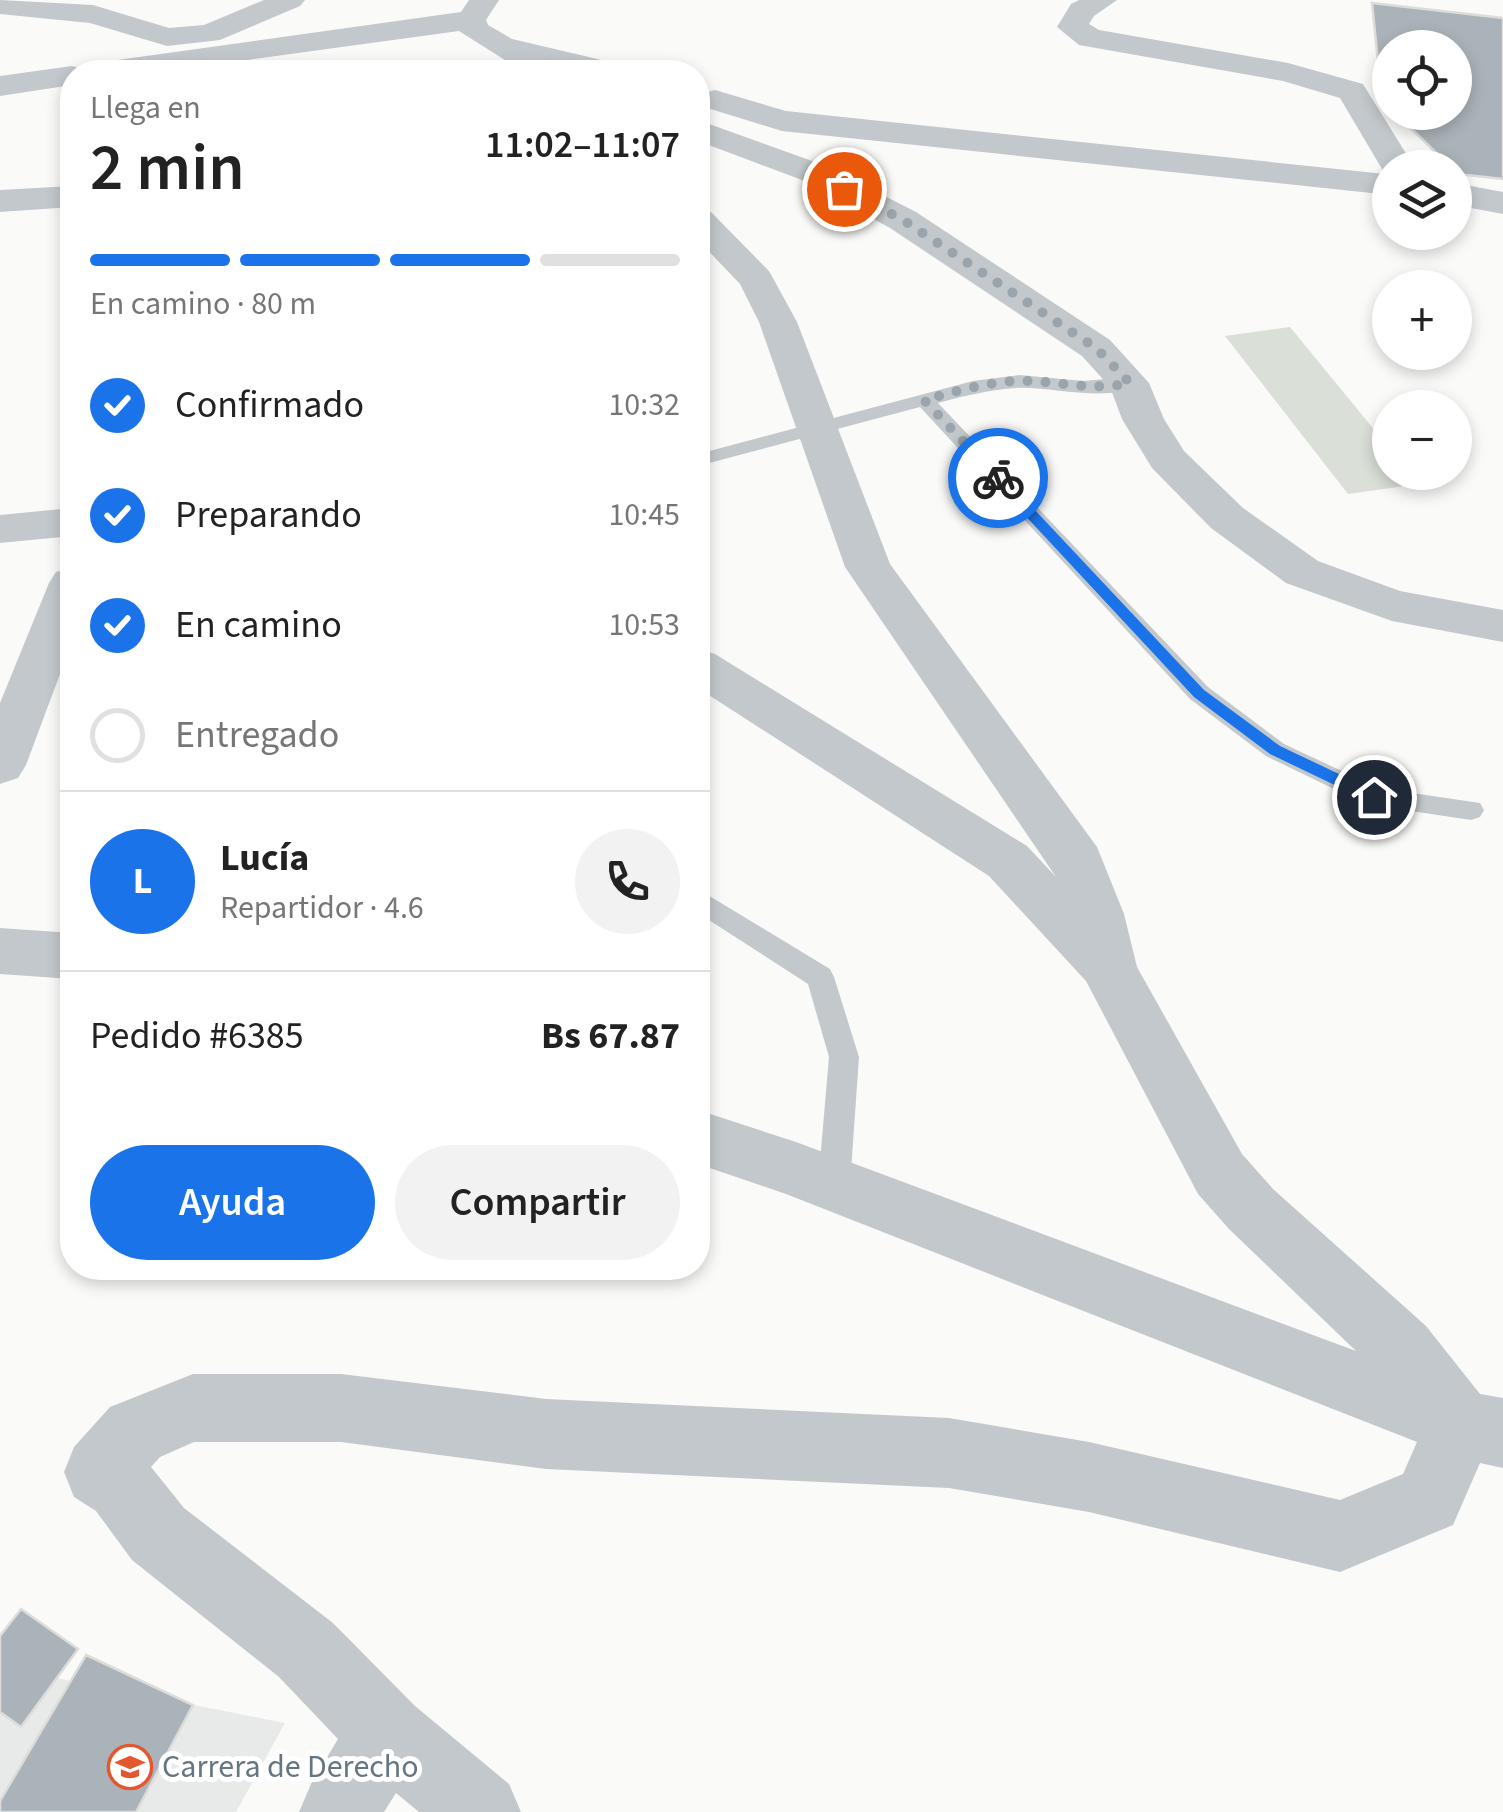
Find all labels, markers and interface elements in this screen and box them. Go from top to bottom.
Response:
map controls [1372,30,1472,490]
button: locate [1372,30,1472,130]
text: Llega en [90,85,201,131]
text: 11:02–11:07 [485,118,680,172]
text: 2 min [90,122,245,215]
pin [802,147,887,232]
button: layers [1372,150,1472,250]
icon: bag [817,162,872,217]
button: + [1372,270,1472,370]
text: En camino · 80 m [90,281,316,327]
icon: check [90,378,145,433]
text: Confirmado [175,378,364,432]
text: 10:32 [608,382,680,428]
button: − [1372,390,1472,490]
courier [948,428,1048,528]
icon: bike [971,451,1026,506]
icon: check [90,488,145,543]
text: Preparando [175,488,362,542]
text: 10:45 [608,492,680,538]
icon: check [90,598,145,653]
text: En camino [175,598,342,652]
text: 10:53 [608,602,680,648]
text: Entregado [175,708,339,762]
pin [1332,755,1417,840]
icon: home [1347,770,1402,825]
button: phone [575,829,680,934]
text: Lucía [220,831,309,885]
text: L [133,854,152,908]
text: Repartidor · 4.6 [220,885,424,931]
text: Pedido #6385 [90,1009,304,1063]
text: Bs 67.87 [541,1009,680,1063]
button: Ayuda [90,1145,375,1260]
button: Compartir [395,1145,680,1260]
school or university icon: Carrera de Derecho [107,1744,153,1790]
place label: Carrera de Derecho [162,1744,419,1790]

